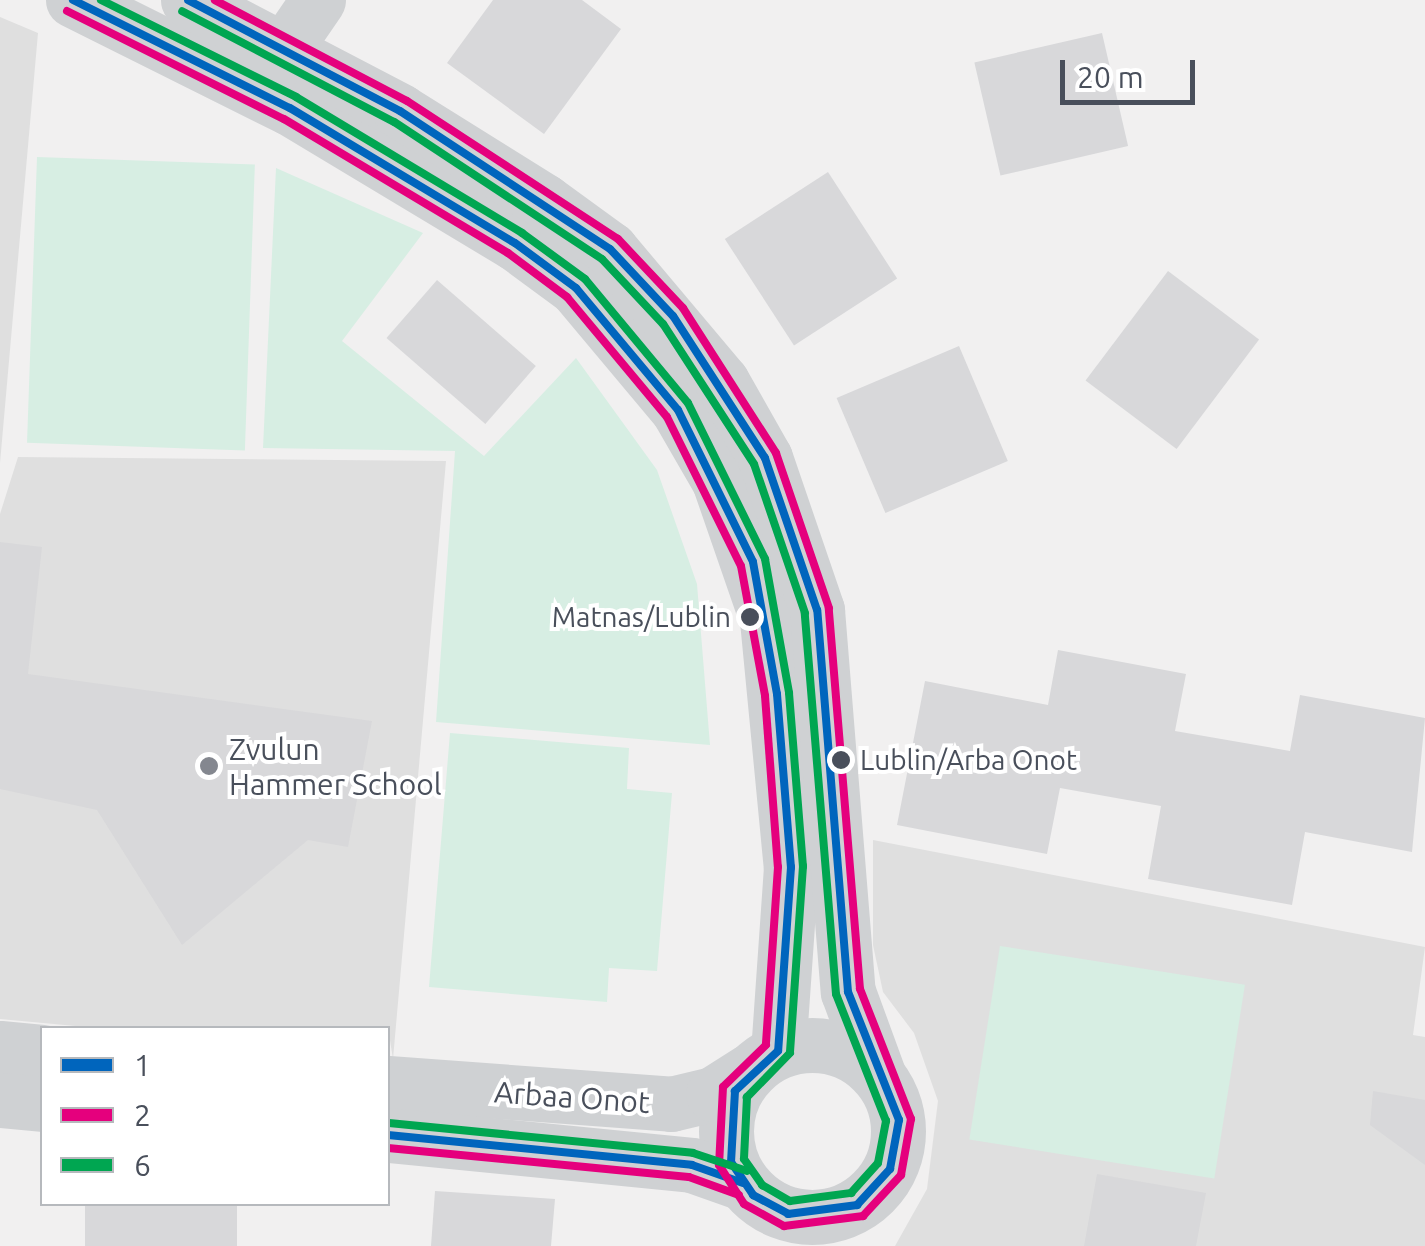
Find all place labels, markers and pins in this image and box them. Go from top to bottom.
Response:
place label: Matnas/Lublin [552,600,731,634]
marker: Matnas/Lublin [740,607,760,627]
place label: Zvulun Hammer School [229,731,442,802]
place label: Lublin/Arba Onot [860,743,1077,777]
marker: Lublin/Arba Onot [831,750,851,770]
marker: Zvulun Hammer School [198,755,220,777]

